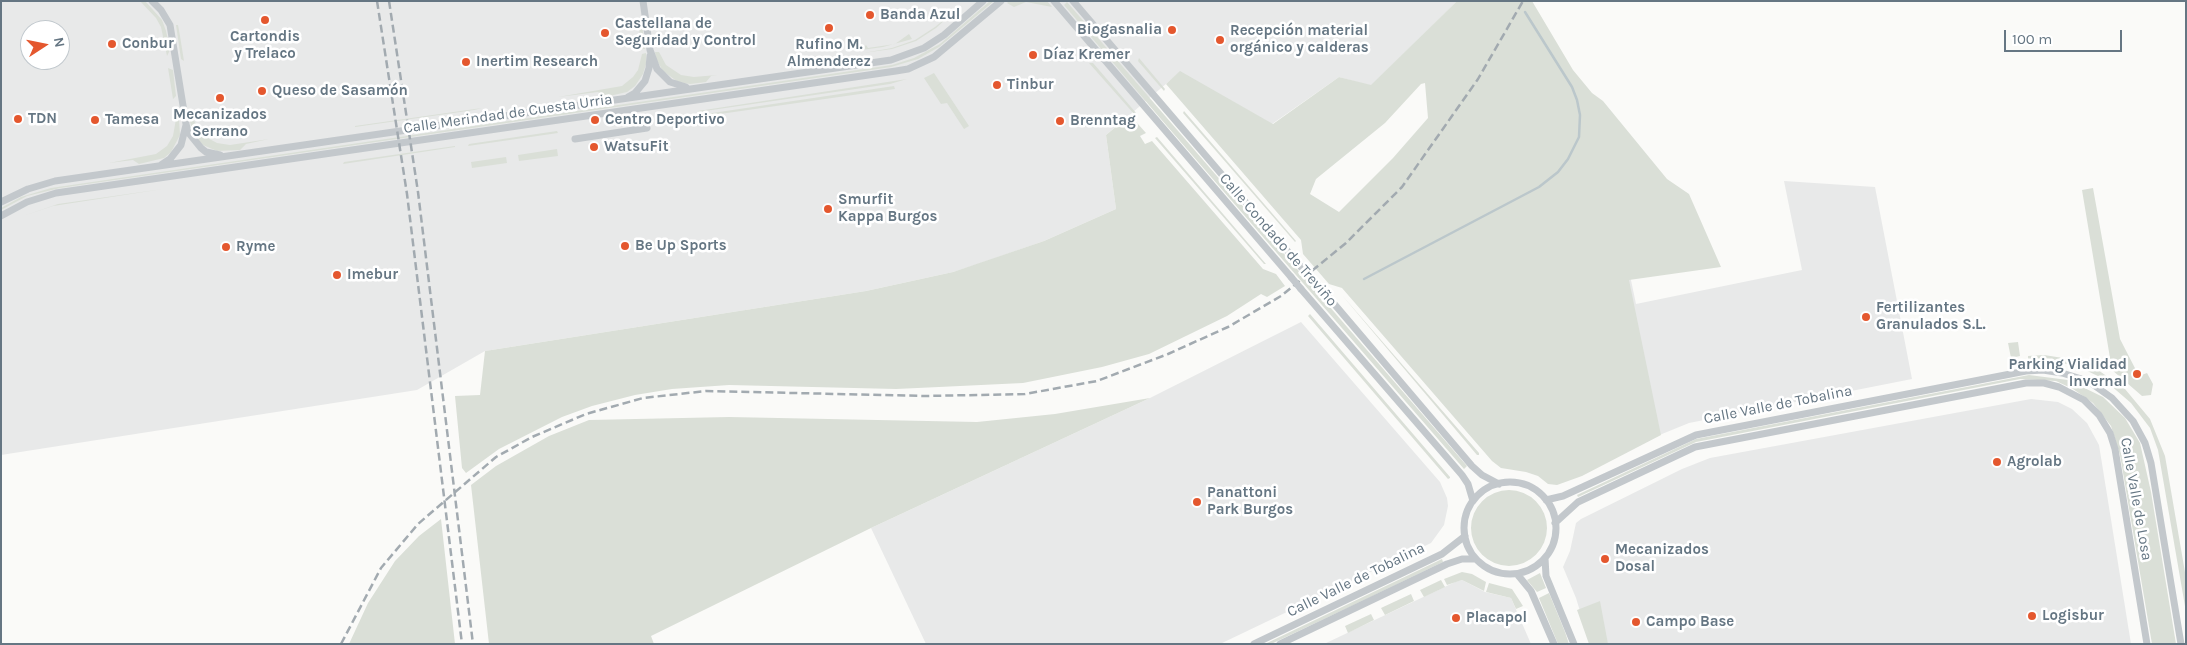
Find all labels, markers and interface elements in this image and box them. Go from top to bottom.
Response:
place label: Banda Azul [880,6,960,24]
marker: Banda Azul [864,9,876,21]
marker: Cartondis y Trelaco [259,14,271,26]
place label: Castellana de Seguridad y Control [615,15,756,50]
north arrow [20,20,70,70]
scale bar [2007,20,2124,52]
place label: Biogasnalia [1077,21,1162,39]
marker: Rufino M. Almenderez [823,22,835,34]
place label: Recepción material orgánico y calderas [1230,22,1369,57]
marker: Biogasnalia [1166,24,1178,36]
marker: Castellana de Seguridad y Control [599,27,611,39]
place label: Cartondis y Trelaco [230,28,300,63]
text: 100 m [2012,30,2052,48]
marker: Recepción material orgánico y calderas [1214,34,1226,46]
place label: Conbur [122,35,174,53]
text: N [50,36,69,49]
place label: Rufino M. Almenderez [787,36,871,71]
marker: Conbur [106,38,118,50]
place label: Díaz Kremer [1043,46,1130,64]
marker: Díaz Kremer [1027,49,1039,61]
place label: Inertim Research [476,53,598,71]
marker: Inertim Research [460,56,472,68]
place label: Tinbur [1007,76,1054,94]
marker: Tinbur [991,79,1003,91]
place label: Queso de Sasamón [272,82,408,100]
marker: Queso de Sasamón [256,85,268,97]
street label: Calle Merindad de Cuesta Urria [402,90,614,138]
marker: Mecanizados Serrano [214,92,226,104]
place label: Mecanizados Serrano [173,106,267,141]
place label: TDN [28,110,57,128]
place label: Tamesa [105,111,159,129]
place label: Centro Deportivo [605,111,725,129]
place label: Brenntag [1070,112,1136,130]
marker: TDN [12,113,24,125]
marker: Tamesa [89,114,101,126]
marker: Centro Deportivo [589,114,601,126]
marker: Brenntag [1054,115,1066,127]
place label: WatsuFit [604,138,669,156]
marker: WatsuFit [588,141,600,153]
street label: Calle Condado de Treviño [1215,170,1341,310]
place label: Smurfit Kappa Burgos [838,191,937,226]
marker: Smurfit Kappa Burgos [822,203,834,215]
place label: Be Up Sports [635,237,727,255]
place label: Ryme [236,238,275,256]
marker: Be Up Sports [619,240,631,252]
marker: Ryme [220,241,232,253]
place label: Imebur [347,266,398,284]
marker: Imebur [331,269,343,281]
place label: Fertilizantes Granulados S.L. [1876,299,1986,334]
marker: Fertilizantes Granulados S.L. [1860,311,1872,323]
place label: Parking Vialidad Invernal [2009,356,2127,391]
marker: Parking Vialidad Invernal [2131,368,2143,380]
street label: Calle Valle de Tobalina [1702,382,1854,428]
street label: Calle Valle de Losa [2116,436,2156,562]
place label: Agrolab [2007,453,2062,471]
marker: Agrolab [1991,456,2003,468]
place label: Panattoni Park Burgos [1207,484,1293,519]
marker: Panattoni Park Burgos [1191,496,1203,508]
street label: Calle Valle de Tobalina [1284,539,1428,621]
place label: Mecanizados Dosal [1615,541,1709,576]
marker: Mecanizados Dosal [1599,553,1611,565]
place label: Logisbur [2042,607,2104,625]
place label: Placapol [1466,609,1527,627]
marker: Logisbur [2026,610,2038,622]
marker: Placapol [1450,612,1462,624]
place label: Campo Base [1646,613,1734,631]
marker: Campo Base [1630,616,1642,628]

